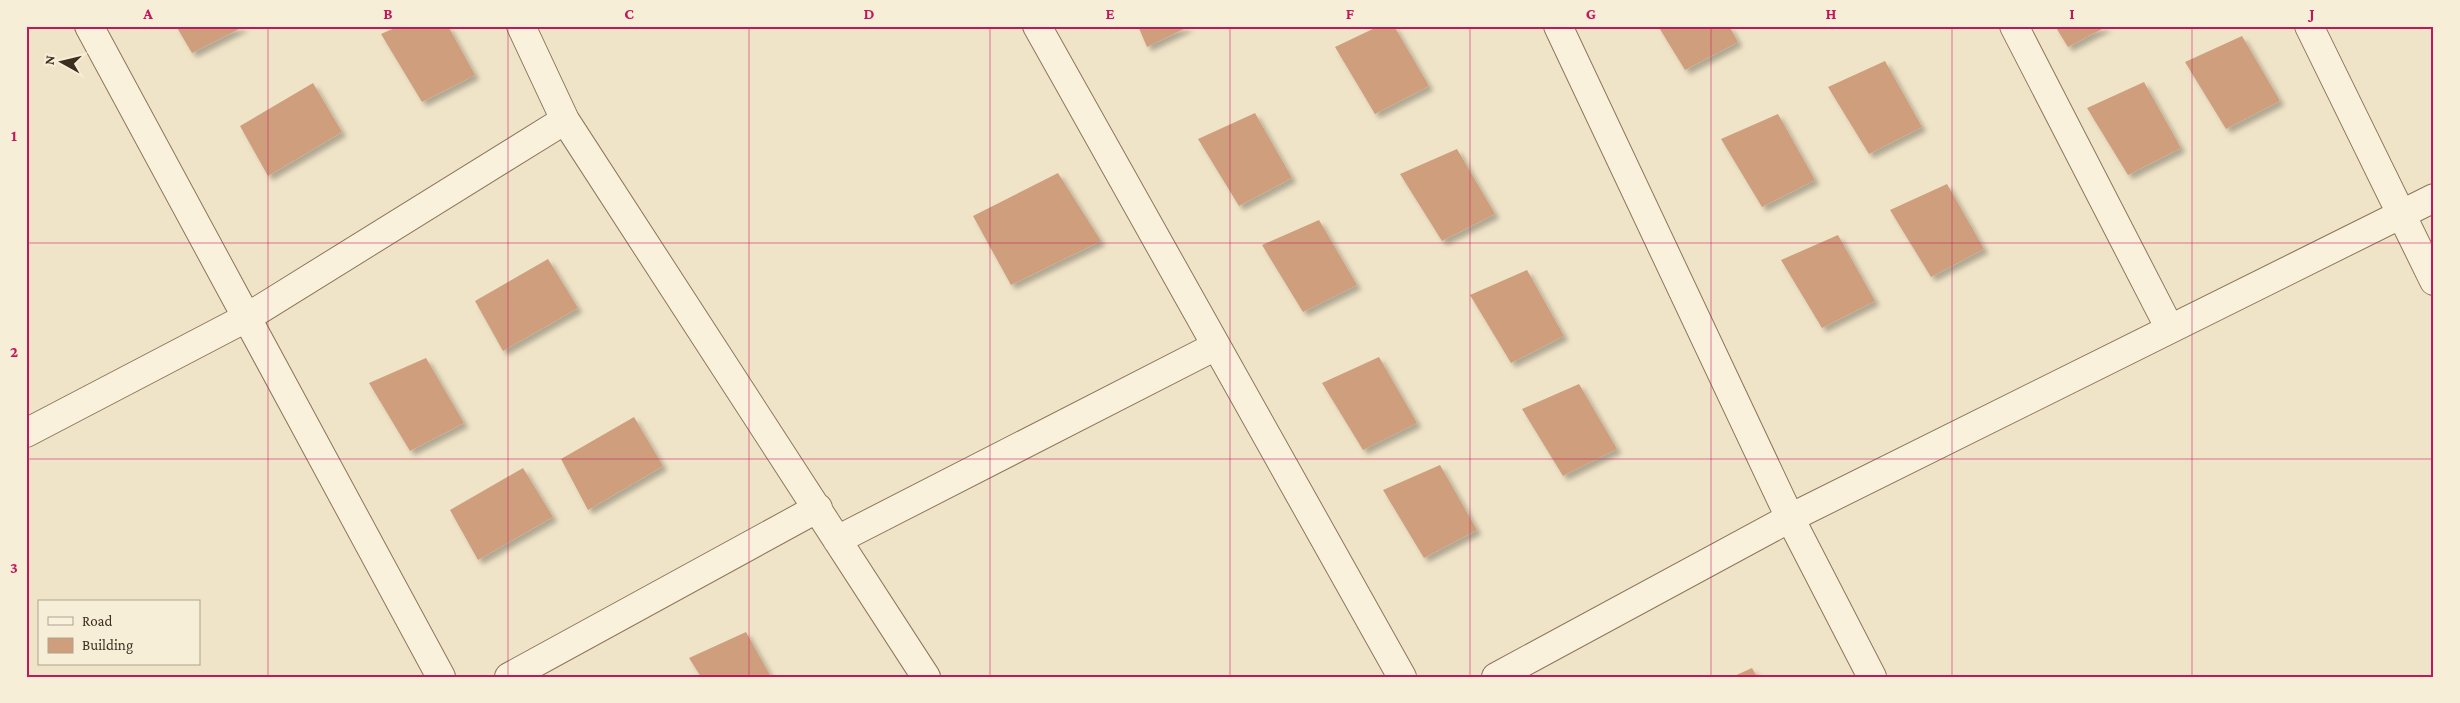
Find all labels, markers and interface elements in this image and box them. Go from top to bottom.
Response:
text: A [142,5,153,22]
text: B [383,5,393,22]
text: C [624,5,634,22]
text: D [863,5,875,22]
text: E [1105,5,1115,22]
text: F [1346,5,1355,22]
text: G [1586,5,1596,22]
text: H [1826,5,1837,22]
text: I [2069,5,2075,22]
text: J [2307,5,2315,22]
north arrow [38,38,88,88]
text: N [41,54,58,66]
text: 1 [11,127,17,144]
text: 2 [10,343,18,360]
text: 3 [10,559,18,576]
legend [38,600,200,666]
text: Road [82,613,113,629]
text: Building [82,637,133,654]

